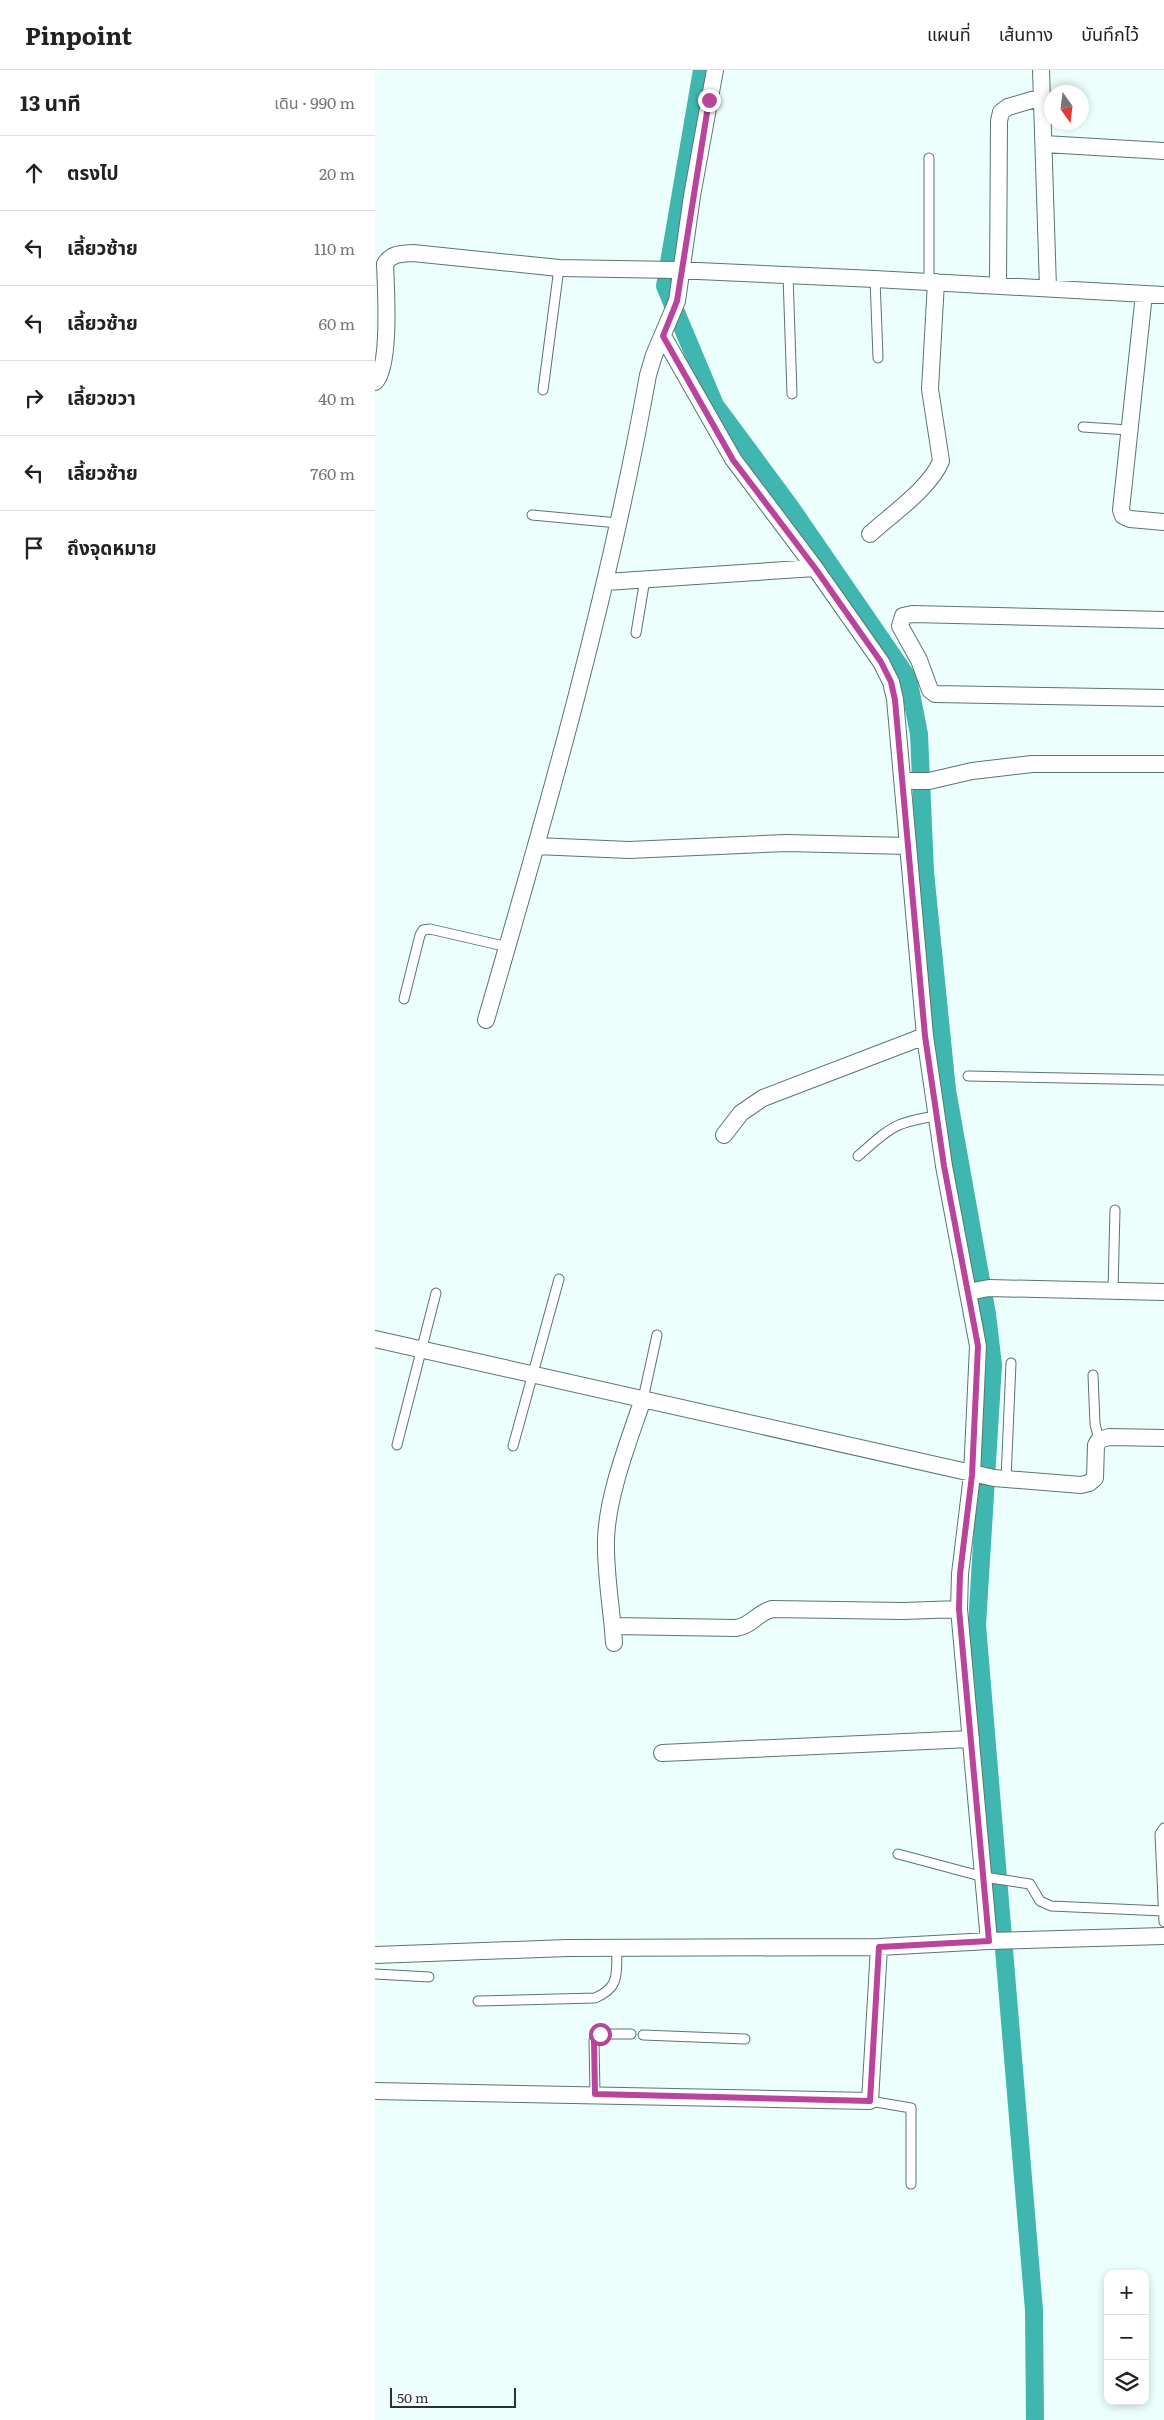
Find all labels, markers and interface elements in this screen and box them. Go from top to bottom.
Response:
text: Pinpoint [25,17,132,52]
text: แผนที่ [927,20,971,47]
text: เส้นทาง [999,20,1053,47]
text: บันทึกไว้ [1081,20,1139,47]
north arrow [1044,85,1089,130]
text: 13 นาที [20,86,81,117]
route end [698,89,721,112]
text: เดิน · 990 m [274,90,355,114]
text: ตรงไป [67,158,119,186]
icon: ahead [20,159,48,187]
text: 20 m [319,161,355,185]
text: เลี้ยวซ้าย [67,233,138,261]
icon: left [20,234,48,262]
text: 110 m [314,236,355,260]
text: เลี้ยวซ้าย [67,308,138,336]
icon: left [20,309,48,337]
text: 60 m [318,311,355,335]
text: เลี้ยวขวา [67,383,136,411]
icon: right [20,384,48,412]
text: 40 m [318,386,355,410]
text: เลี้ยวซ้าย [67,458,138,486]
icon: left [20,459,48,487]
text: 760 m [310,461,355,485]
text: ถึงจุดหมาย [67,533,157,561]
icon: arrive [20,534,48,562]
route start [589,2023,612,2046]
map controls [1104,2270,1149,2405]
button: + [1104,2270,1149,2315]
button: − [1104,2315,1149,2360]
button: layers [1104,2360,1149,2405]
scale bar [390,2385,516,2408]
text: 50 m [397,2387,429,2407]

